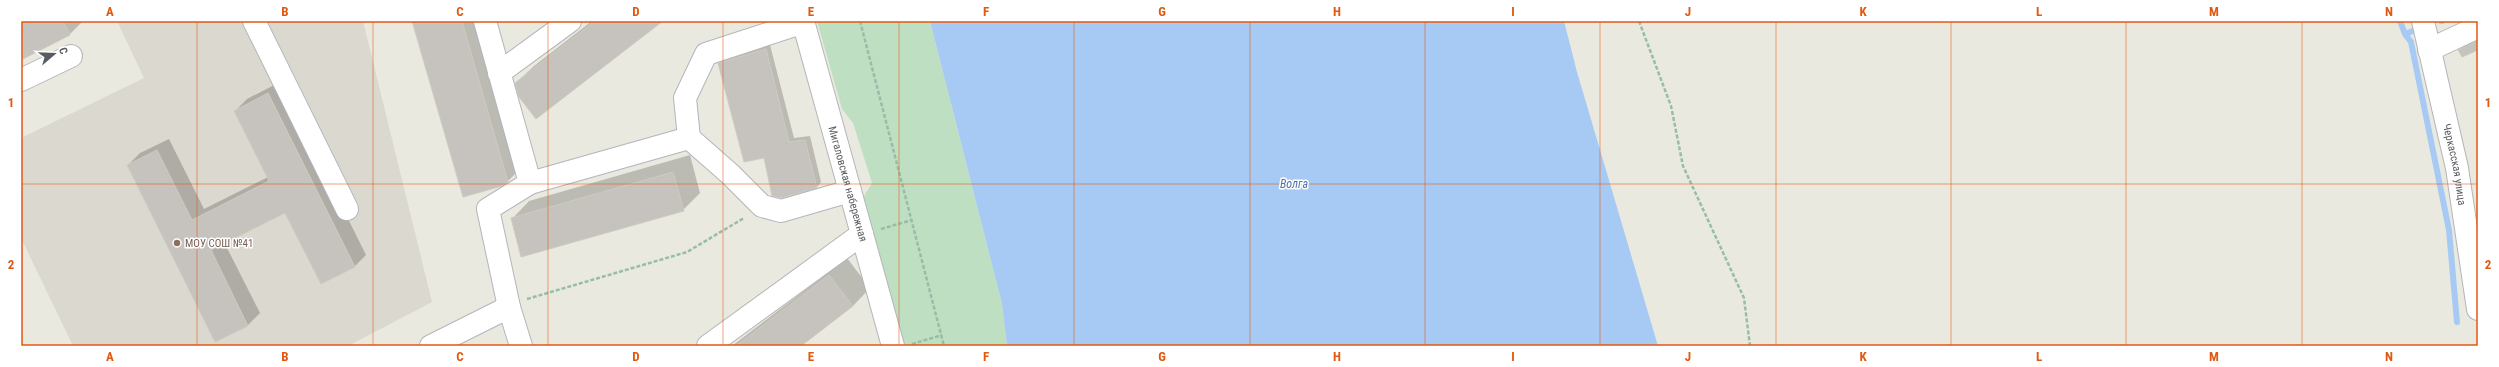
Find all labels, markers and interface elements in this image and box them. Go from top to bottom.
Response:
text: A [106,4,114,19]
text: B [281,4,289,19]
text: C [456,4,464,19]
text: D [632,4,640,19]
text: E [808,4,815,19]
text: F [983,4,989,19]
text: G [1158,4,1166,19]
text: H [1333,4,1341,19]
text: I [1511,4,1515,19]
text: J [1685,4,1691,19]
text: K [1859,4,1867,19]
text: L [2036,4,2042,19]
text: M [2209,4,2219,19]
text: N [2385,4,2393,19]
north arrow [34,34,74,74]
text: С [56,46,70,56]
text: 1 [8,95,14,110]
text: 1 [2485,95,2491,110]
street label: Черкасская улица [2440,122,2469,206]
street label: Мигаловская набережная [826,125,870,243]
water label: Волга [1280,177,1308,191]
place label: МОУ СОШ №41 [185,237,253,250]
marker: МОУ СОШ №41 [172,238,182,248]
text: 2 [8,257,15,272]
text: 2 [2485,257,2492,272]
text: A [106,349,114,364]
text: B [281,349,289,364]
text: C [456,349,464,364]
text: D [632,349,640,364]
text: E [808,349,815,364]
text: F [983,349,989,364]
text: G [1158,349,1166,364]
text: H [1333,349,1341,364]
text: I [1511,349,1515,364]
text: J [1685,349,1691,364]
text: K [1859,349,1867,364]
text: L [2036,349,2042,364]
text: M [2209,349,2219,364]
text: N [2385,349,2393,364]

